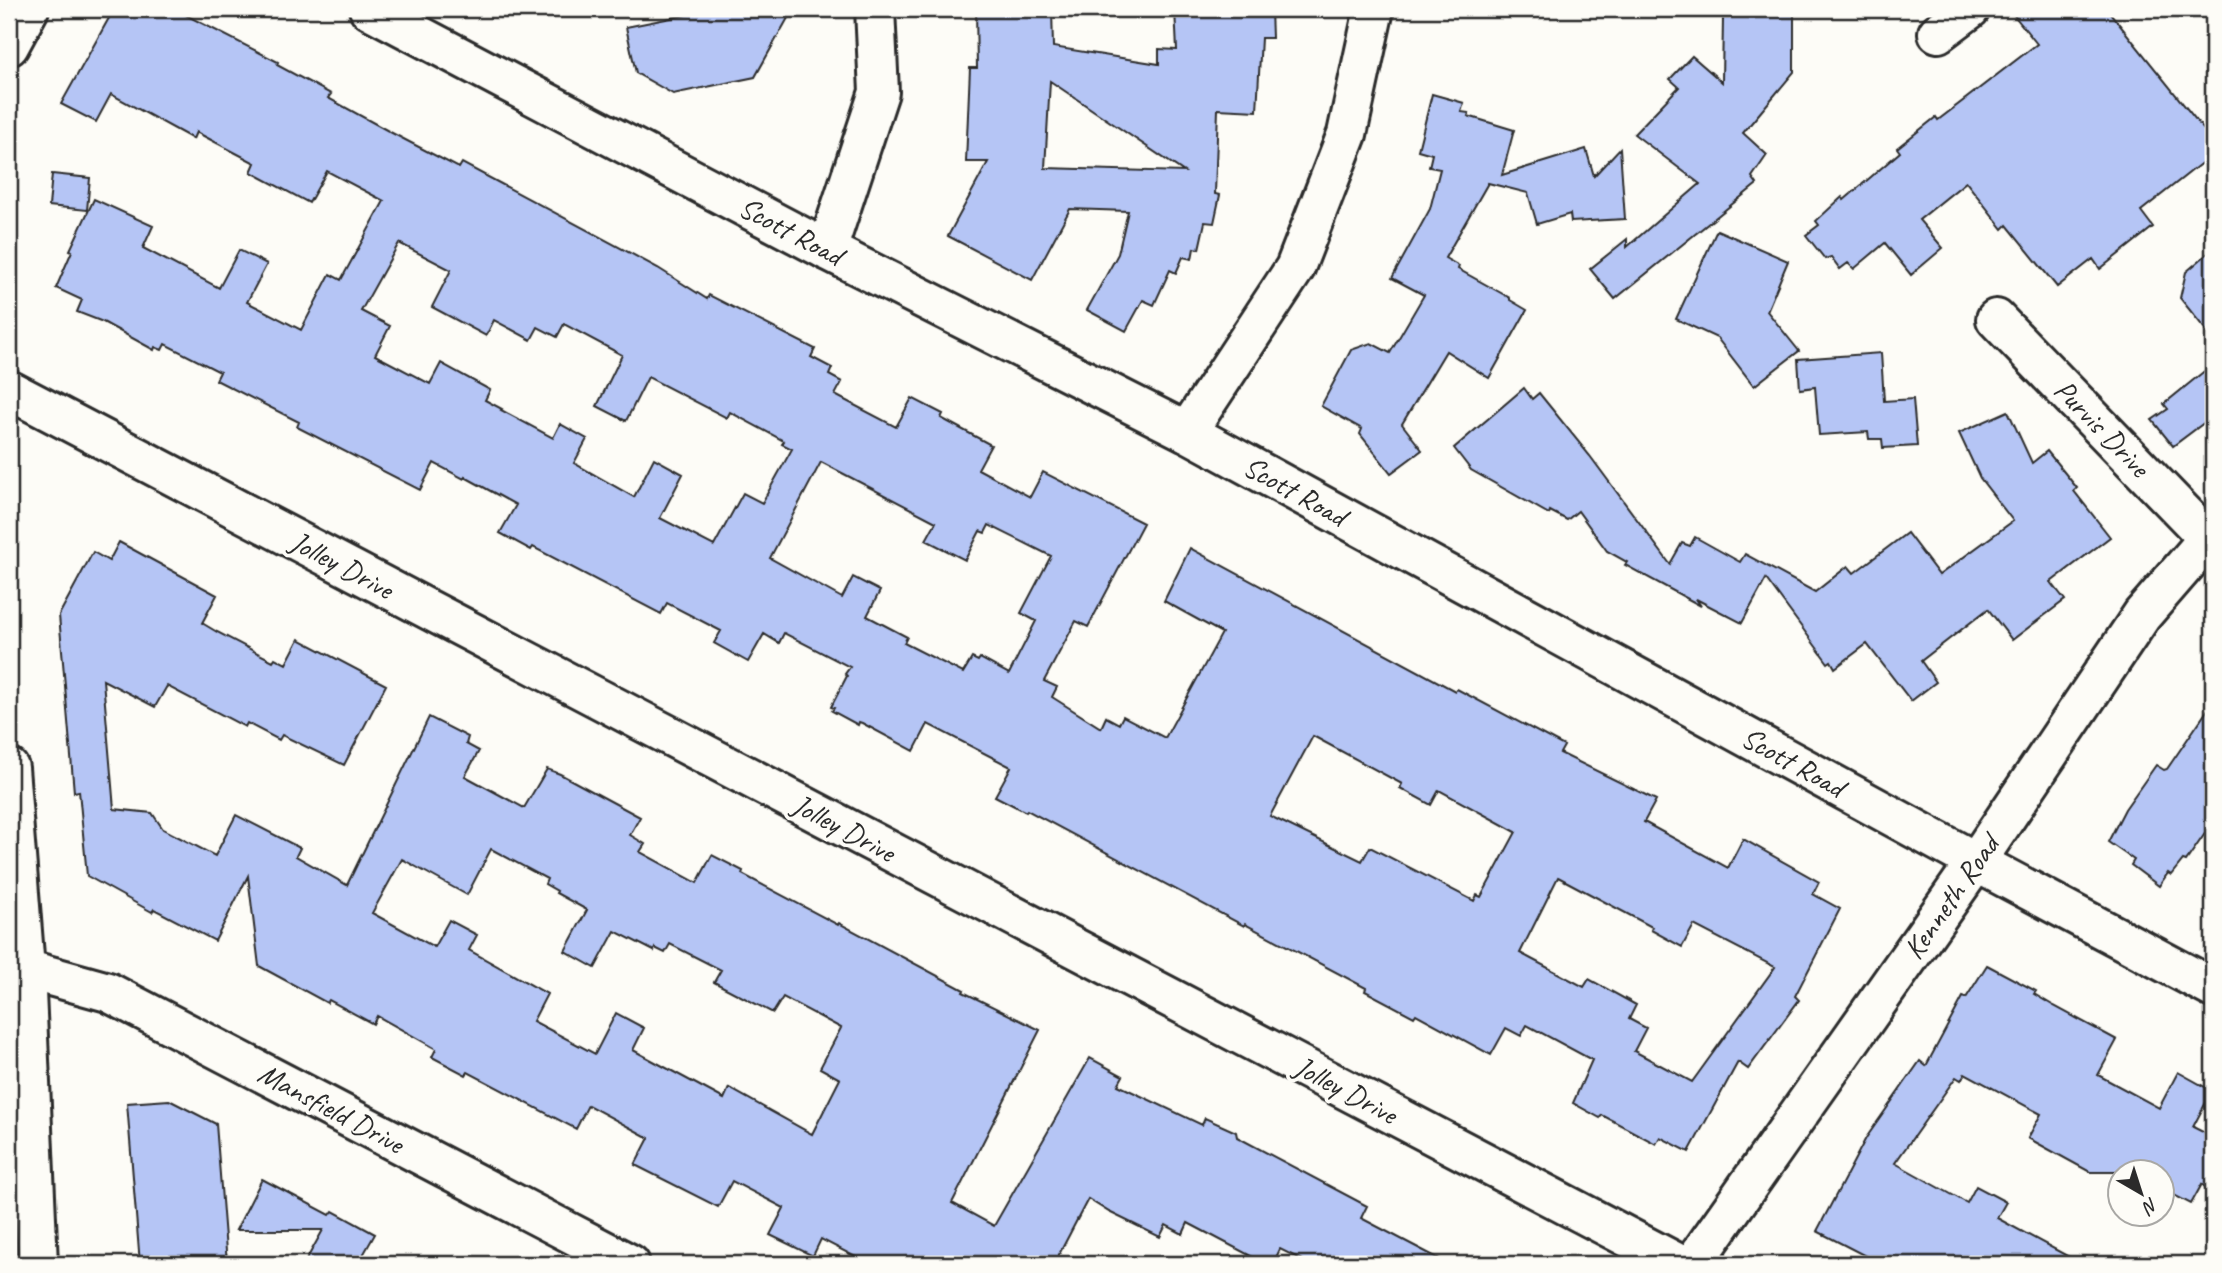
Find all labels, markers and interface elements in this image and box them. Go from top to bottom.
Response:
street label: Scott Road [733,188,853,276]
street label: Purvis Drive [2046,371,2159,487]
street label: Scott Road [1237,447,1357,537]
street label: Jolley Drive [282,521,402,609]
street label: Scott Road [1735,718,1855,808]
street label: Jolley Drive [784,784,904,872]
street label: Kenneth Road [1895,824,2010,966]
street label: Jolley Drive [1286,1046,1406,1134]
street label: Mansfield Drive [252,1054,412,1163]
north arrow [2106,1158,2176,1228]
text: N [2136,1192,2163,1220]

